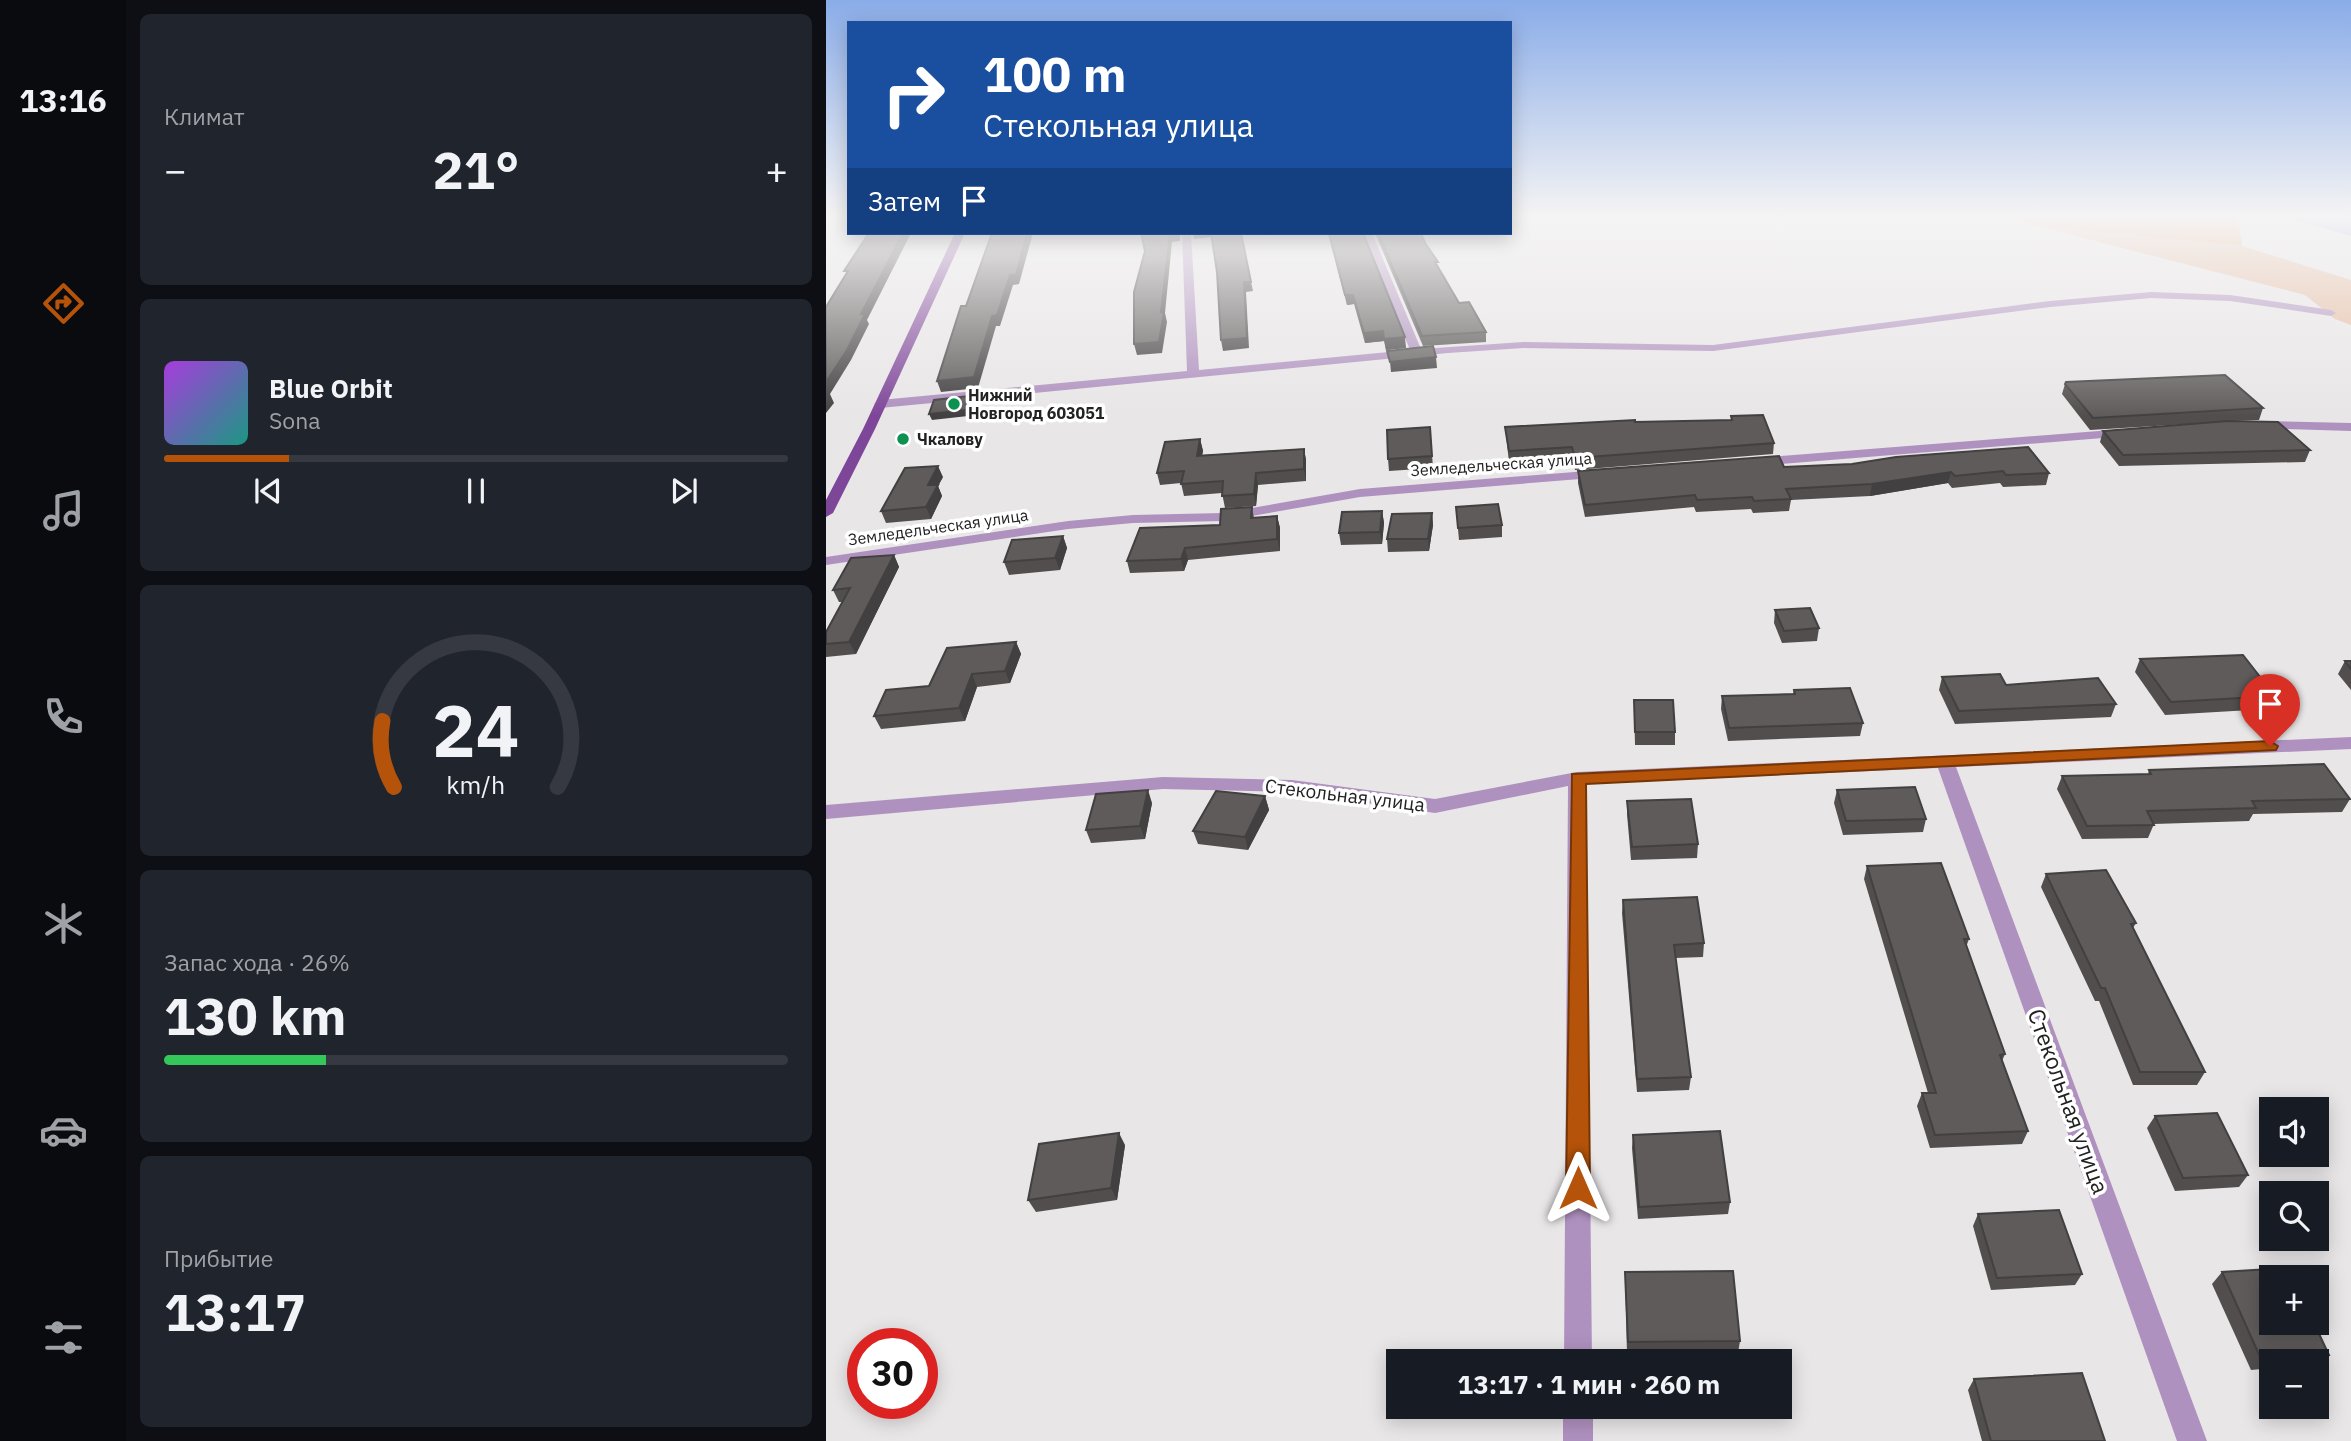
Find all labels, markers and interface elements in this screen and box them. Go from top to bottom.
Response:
text: 100 m [983,42,1127,105]
icon: right [868,49,959,140]
text: 13:16 [19,79,107,121]
text: Климат [164,101,245,131]
text: Стекольная улица [983,104,1254,146]
text: 21° [433,136,519,203]
text: − [164,145,187,194]
text: + [765,145,788,194]
icon: arrive [955,182,993,220]
text: Затем [868,184,941,218]
icon: directions [39,279,88,328]
text: Blue Orbit [269,371,393,405]
place label: Нижний Новгород 603051 [968,385,1105,423]
marker: Нижний Новгород 603051 [946,396,962,412]
text: Sona [269,405,321,435]
place label: Чкалову [917,429,983,449]
marker: Чкалову [895,431,911,447]
street label: Земледельческая улица [1410,448,1593,480]
icon: previous [249,472,287,510]
icon: pause [457,472,495,510]
icon: next [665,472,703,510]
icon: music [39,486,88,535]
street label: Земледельческая улица [847,504,1030,550]
pin [2240,674,2300,746]
text: 24 [432,682,520,777]
icon: arrive [2251,685,2289,723]
icon: phone [39,692,88,741]
text: km/h [447,767,505,800]
street label: Стекольная улица [1264,773,1426,817]
icon: climate [39,899,88,948]
text: Запас хода · 26% [164,947,350,977]
text: 130 km [164,982,346,1049]
street label: Стекольная улица [2022,1004,2116,1198]
map controls [2259,1097,2329,1419]
button: sound [2259,1097,2329,1167]
icon: car [39,1106,88,1155]
position arrow [1541,1151,1615,1225]
button: search [2259,1181,2329,1251]
text: Прибытие [164,1243,273,1273]
button: + [2259,1265,2329,1335]
text: 13:17 [164,1278,306,1345]
icon: filters [39,1313,88,1362]
speed limit sign: 30 [847,1328,938,1419]
button: − [2259,1349,2329,1419]
text: 13:17 · 1 мин · 260 m [1458,1367,1720,1401]

